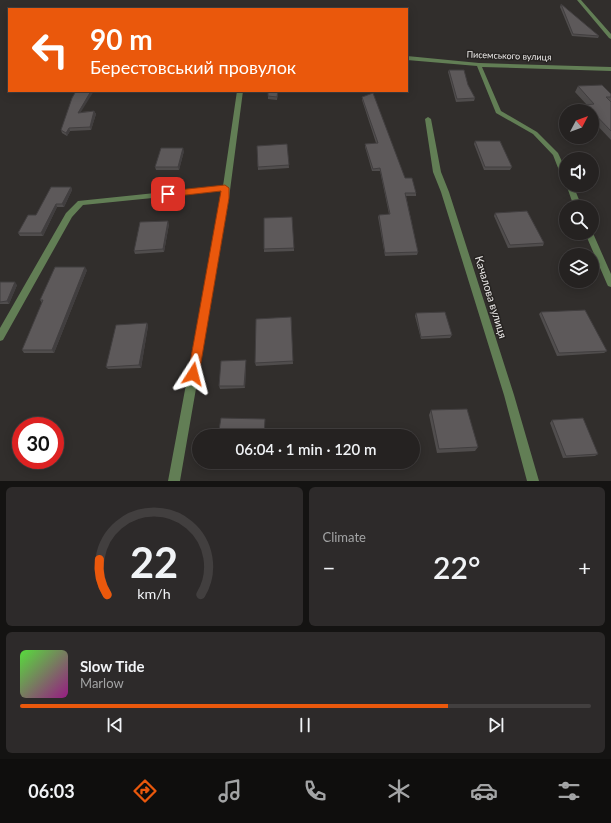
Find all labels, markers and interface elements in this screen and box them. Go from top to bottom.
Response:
text: 90 m [90,22,153,56]
icon: left [24,24,76,76]
street label: Писемського вулиця [466,49,552,62]
text: Берестовський провулок [90,56,296,78]
north arrow [559,104,599,144]
map controls [559,104,599,288]
button: sound [559,152,599,192]
pin [151,177,185,211]
icon: arrive [157,183,179,205]
button: search [559,200,599,240]
button: layers [559,248,599,288]
street label: Качалова вулиця [473,254,510,340]
position arrow [172,353,214,395]
speed limit sign: 30 [12,417,64,469]
text: 06:04 · 1 min · 120 m [236,440,376,458]
text: Climate [323,529,366,545]
text: 22 [130,536,178,586]
text: 22° [433,549,480,585]
text: − [323,554,335,581]
text: + [578,554,591,581]
text: km/h [138,584,171,601]
text: Slow Tide [80,657,145,675]
text: Marlow [80,675,124,691]
icon: previous [104,714,126,736]
icon: pause [294,714,316,736]
icon: next [485,714,507,736]
icon: directions [131,777,159,805]
icon: music [216,777,244,805]
icon: phone [301,777,329,805]
icon: climate [385,777,413,805]
icon: car [470,777,498,805]
icon: filters [555,777,583,805]
text: 06:03 [28,780,75,802]

